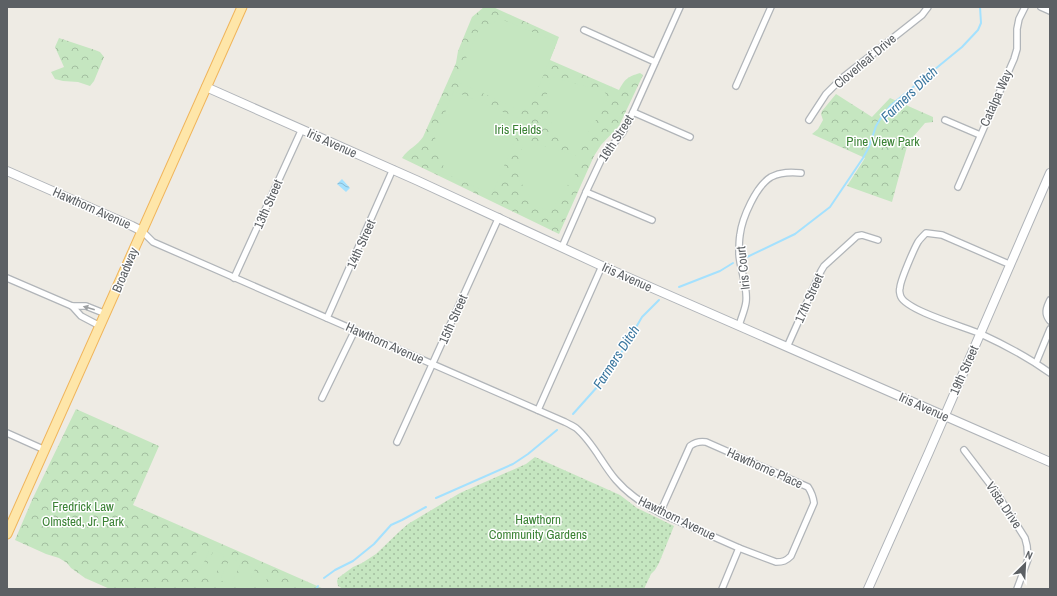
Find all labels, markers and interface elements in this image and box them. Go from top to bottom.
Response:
street label: Cloverleaf Drive [830,30,900,92]
water label: Farmers Ditch [877,62,941,126]
street label: Catalpa Way [976,66,1016,129]
street label: 16th Street [595,111,637,165]
park label: Iris Fields [495,121,541,138]
street label: Iris Avenue [304,124,360,162]
park label: Pine View Park [846,133,920,150]
street label: 13th Street [250,177,286,231]
street label: Hawthorn Avenue [50,183,134,233]
street label: 14th Street [343,217,379,271]
street label: Broadway [108,244,142,295]
street label: Iris Court [732,245,754,291]
street label: Iris Avenue [599,258,655,296]
street label: 17th Street [791,271,827,325]
street label: 15th Street [435,292,471,346]
one-way arrow [83,305,95,311]
street label: Hawthorn Avenue [343,318,427,368]
water label: Farmers Ditch [589,322,643,392]
street label: 19th Street [946,343,982,397]
street label: Iris Avenue [896,388,952,426]
street label: Hawthorne Place [724,444,806,492]
street label: Vista Drive [982,478,1026,532]
street label: Hawthorn Avenue [636,492,719,544]
park label: Fredrick Law Olmsted, Jr. Park [42,498,125,530]
park label: Hawthorn Community Gardens [489,511,587,543]
north arrow [1005,544,1045,584]
text: N [1023,547,1035,563]

